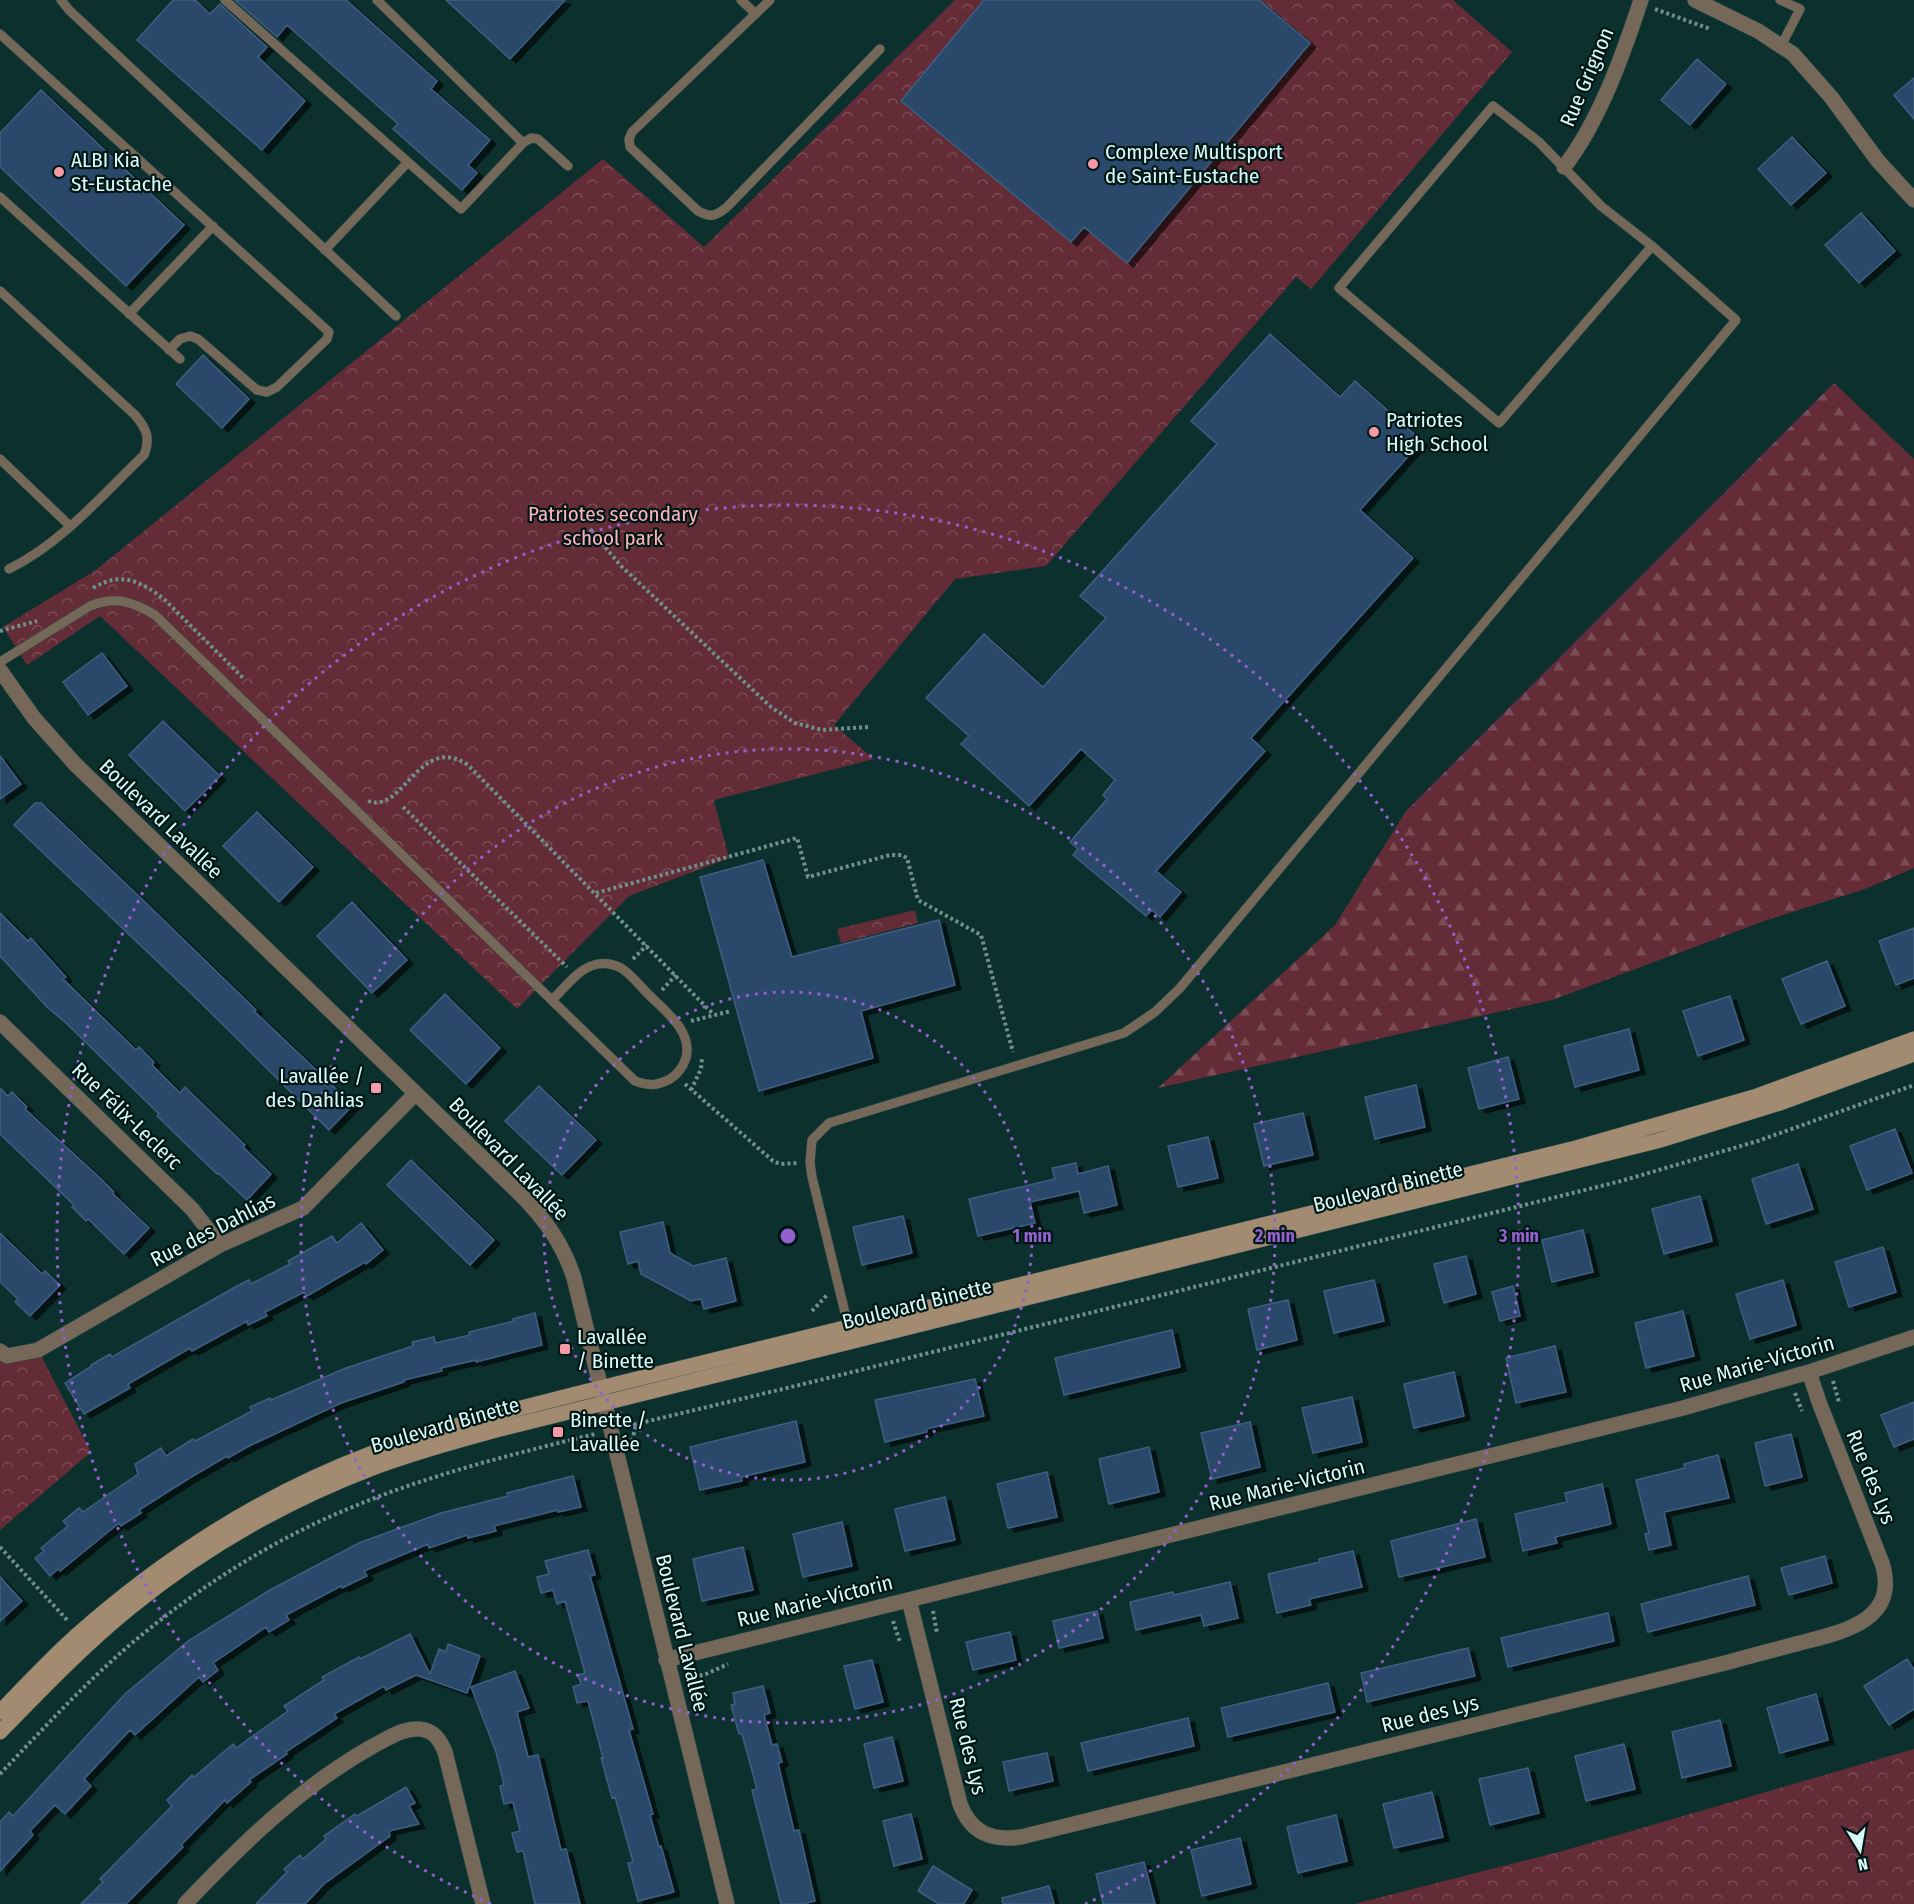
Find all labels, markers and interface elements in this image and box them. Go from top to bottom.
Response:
street label: Rue Grignon [1554,23,1620,131]
place label: Complexe Multisport de Saint-Eustache [1105,139,1283,189]
place label: ALBI Kia St-Eustache [71,147,172,197]
marker: Complexe Multisport de Saint-Eustache [1086,157,1100,171]
marker: ALBI Kia St-Eustache [52,165,66,179]
place label: Patriotes High School [1386,407,1488,457]
marker: Patriotes High School [1367,425,1381,439]
park label: Patriotes secondary school park [528,501,699,551]
street label: Boulevard Lavallée [94,754,228,884]
street label: Rue Félix-Leclerc [66,1057,188,1175]
place label: Lavallée / des Dahlias [265,1063,364,1113]
marker: Lavallée / des Dahlias [369,1081,383,1095]
street label: Boulevard Lavallée [444,1092,574,1226]
street label: Boulevard Binette [1310,1156,1466,1218]
street label: Rue des Dahlias [146,1187,280,1273]
text: 1 min [1012,1225,1052,1247]
text: 2 min [1254,1225,1295,1247]
text: 3 min [1498,1225,1539,1247]
centre of rings [778,1226,798,1246]
street label: Boulevard Binette [839,1273,995,1335]
place label: Lavallée / Binette [577,1324,654,1374]
street label: Rue Marie-Victorin [1677,1330,1837,1398]
marker: Lavallée / Binette [558,1342,572,1356]
street label: Boulevard Binette [368,1391,522,1459]
place label: Binette / Lavallée [570,1407,647,1457]
marker: Binette / Lavallée [551,1425,565,1439]
street label: Rue des Lys [1840,1426,1902,1528]
street label: Rue Marie-Victorin [1207,1453,1367,1517]
street label: Boulevard Lavallée [650,1551,714,1715]
street label: Rue Marie-Victorin [735,1569,895,1633]
street label: Rue des Lys [1379,1689,1481,1739]
street label: Rue des Lys [943,1695,993,1797]
north arrow [1830,1820,1890,1880]
text: N [1856,1854,1869,1874]

